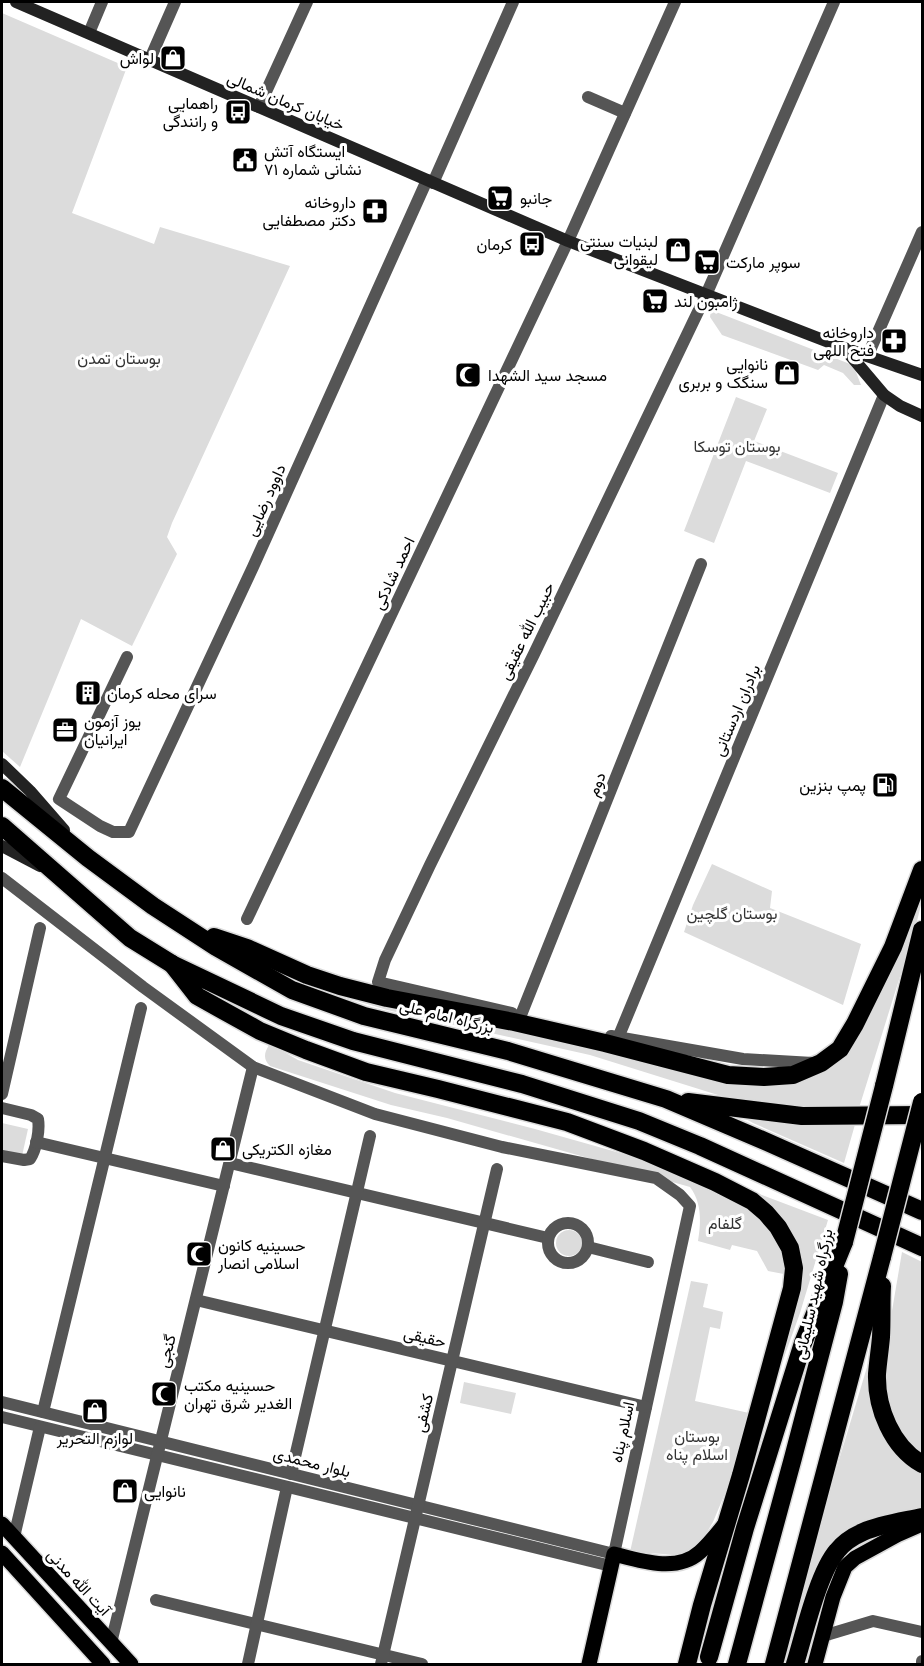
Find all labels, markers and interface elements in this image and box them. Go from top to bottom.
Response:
shop icon: لواش [158,43,188,73]
place label: لواش [120,48,154,69]
street label: خیابان کرمان شمالی [224,67,348,136]
place label: راهمایی و رانندگی [163,93,218,132]
bus stop icon: راهمایی و رانندگی [223,97,253,127]
place label: ایستگاه آتش نشانی شماره ۷۱ [264,141,361,180]
public building icon: ایستگاه آتش نشانی شماره ۷۱ [230,145,260,175]
supermarket icon: جانبو [485,183,515,213]
place label: جانبو [520,188,552,209]
place label: داروخانه دکتر مصطفایی [262,192,356,231]
pharmacy icon: داروخانه دکتر مصطفایی [360,196,390,226]
bus stop icon: کرمان [517,229,547,259]
place label: لبنیات سنتی لیقوانی [580,231,658,270]
place label: کرمان [476,234,512,255]
shop icon: لبنیات سنتی لیقوانی [663,235,693,265]
supermarket icon: سوپر مارکت [692,247,722,277]
place label: سوپر مارکت [726,252,800,274]
supermarket icon: ژامبون لند [640,286,670,316]
place label: ژامبون لند [674,291,738,312]
place label: داروخانه فتح اللهی [813,322,874,362]
pharmacy icon: داروخانه فتح اللهی [879,326,909,356]
park label: بوستان تمدن [77,348,161,369]
place label: نانوایی سنگک و بربری [678,354,768,393]
shop icon: نانوایی سنگک و بربری [772,358,802,388]
mosque icon: مسجد سید الشهدا [453,360,483,390]
place label: مسجد سید الشهدا [488,365,607,386]
park label: بوستان توسکا [694,436,780,457]
street label: داوود رضایی [240,461,291,540]
street label: احمد شادکی [367,533,419,613]
street label: حبیب الله عقیقی [494,579,559,683]
street label: برادران اردستانی [708,661,765,759]
building icon: سرای محله کرمان [73,678,103,708]
place label: سرای محله کرمان [107,683,217,704]
place label: یوز آزمون ایرانیان [84,711,141,750]
office icon: یوز آزمون ایرانیان [50,715,80,745]
street label: دوم [582,769,611,799]
fuel station icon: پمپ بنزین [870,770,900,800]
place label: پمپ بنزین [799,775,866,797]
park label: بوستان گلچین [687,903,777,925]
street label: بزرگراه امام علی [398,995,496,1038]
shop icon: مغازه الکتریکی [208,1134,238,1164]
place label: مغازه الکتریکی [242,1139,332,1160]
park label: گلفام [708,1213,742,1234]
street label: بزرگراه شهید سلیمانی [789,1227,838,1361]
place label: حسینیه کانون اسلامی انصار [217,1235,306,1274]
mosque icon: حسینیه کانون اسلامی انصار [184,1239,214,1269]
street label: حقیقی [402,1322,448,1353]
street label: گنجی [152,1332,181,1370]
place label: حسینیه مکتب الغدیر شرق تهران [184,1375,292,1414]
mosque icon: حسینیه مکتب الغدیر شرق تهران [149,1379,179,1409]
street label: کشفی [409,1392,438,1434]
shop icon: لوازم التحریر [80,1396,110,1426]
street label: اسلام پناه [606,1400,640,1465]
park label: بوستان اسلام پناه [666,1426,728,1466]
place label: لوازم التحریر [56,1428,133,1449]
street label: بلوار محمدی [271,1443,353,1482]
shop icon: نانوایی [110,1476,140,1506]
place label: نانوایی [144,1481,186,1502]
street label: آیت الله مدنی [42,1544,116,1621]

